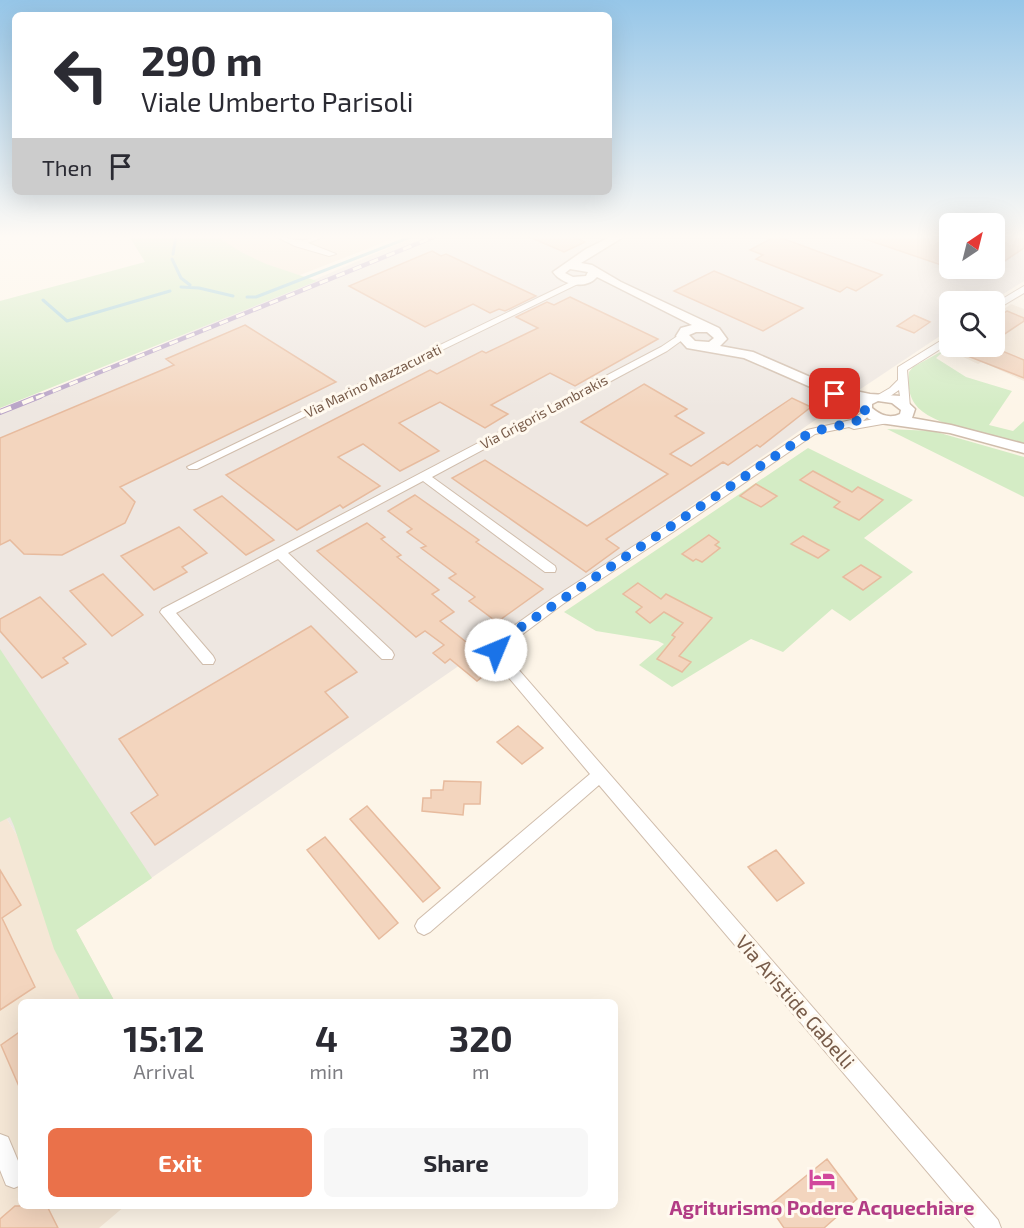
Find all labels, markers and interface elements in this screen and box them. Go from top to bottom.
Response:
text: 290 m [141,34,263,84]
icon: left [42,36,120,114]
text: Viale Umberto Parisoli [141,85,413,117]
icon: arrive [104,150,137,183]
text: Then [42,154,92,180]
north arrow [939,213,1005,279]
map controls [939,213,1005,357]
button: search [939,291,1005,357]
street label: Via Marino Mazzacurati [302,340,444,421]
pin [809,368,860,419]
street label: Via Grigoris Lambrakis [477,371,610,452]
icon: arrive [818,377,851,410]
position arrow [464,618,528,682]
street label: Via Aristide Gabelli [731,930,860,1073]
text: 15:12 [123,1016,204,1059]
text: 4 [315,1016,338,1059]
text: 320 [449,1016,513,1059]
text: Arrival [133,1059,194,1083]
text: min [310,1059,344,1083]
text: m [472,1059,490,1083]
button: Exit [48,1128,312,1197]
button: Share [324,1128,588,1197]
hotel icon: Agriturismo Podere Acquechiare [807,1164,837,1194]
place label: Agriturismo Podere Acquechiare [670,1195,974,1219]

